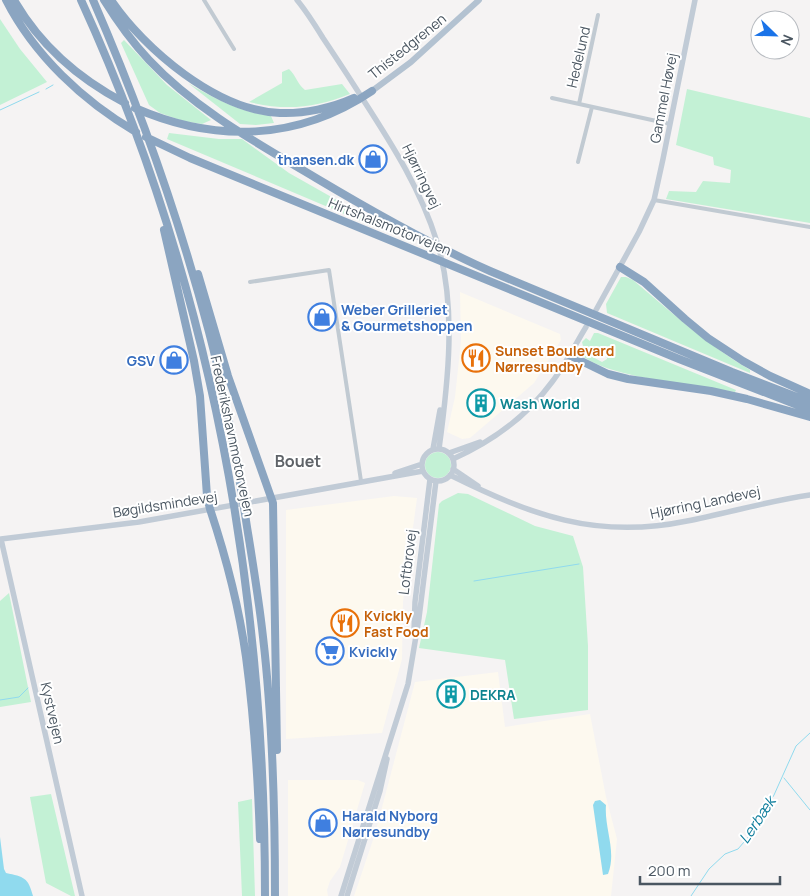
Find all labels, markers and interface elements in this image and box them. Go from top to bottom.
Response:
street label: Thistedgrenen [364,9,450,83]
north arrow [750,10,800,60]
street label: Hedelund [562,24,594,90]
text: N [777,32,798,49]
street label: Gammel Høvej [645,51,681,145]
street label: Hjørringvej [398,140,446,212]
shop icon: thansen.dk [358,144,388,174]
place label: thansen.dk [277,150,354,169]
street label: Hirtshalsmotorvejen [326,193,454,259]
place label: Weber Grilleriet & Gourmetshoppen [341,300,473,335]
shop icon: Weber Grilleriet & Gourmetshoppen [307,302,337,332]
place label: Sunset Boulevard Nørresundby [495,341,614,376]
restaurant icon: Sunset Boulevard Nørresundby [461,343,491,373]
shop icon: GSV [159,345,189,375]
place label: GSV [127,351,155,370]
street label: Frederikshavnmotorvejen [207,354,259,518]
building icon: Wash World [466,388,496,418]
place label: Wash World [500,394,580,413]
district label: Bouet [275,450,321,472]
street label: Hjørring Landevej [648,481,762,523]
street label: Bøgildsmindevej [111,486,219,522]
street label: Loftbrovej [394,528,420,596]
place label: Kvickly Fast Food [364,606,429,641]
restaurant icon: Kvickly Fast Food [330,608,360,638]
supermarket icon: Kvickly [315,636,345,666]
place label: Kvickly [349,642,397,661]
building icon: DEKRA [436,679,466,709]
street label: Kystvejen [37,680,69,746]
place label: DEKRA [470,685,516,704]
water label: Lerbæk [734,790,782,848]
place label: Harald Nyborg Nørresundby [342,806,438,841]
shop icon: Harald Nyborg Nørresundby [308,808,338,838]
scale bar [640,854,780,886]
text: 200 m [648,860,691,881]

